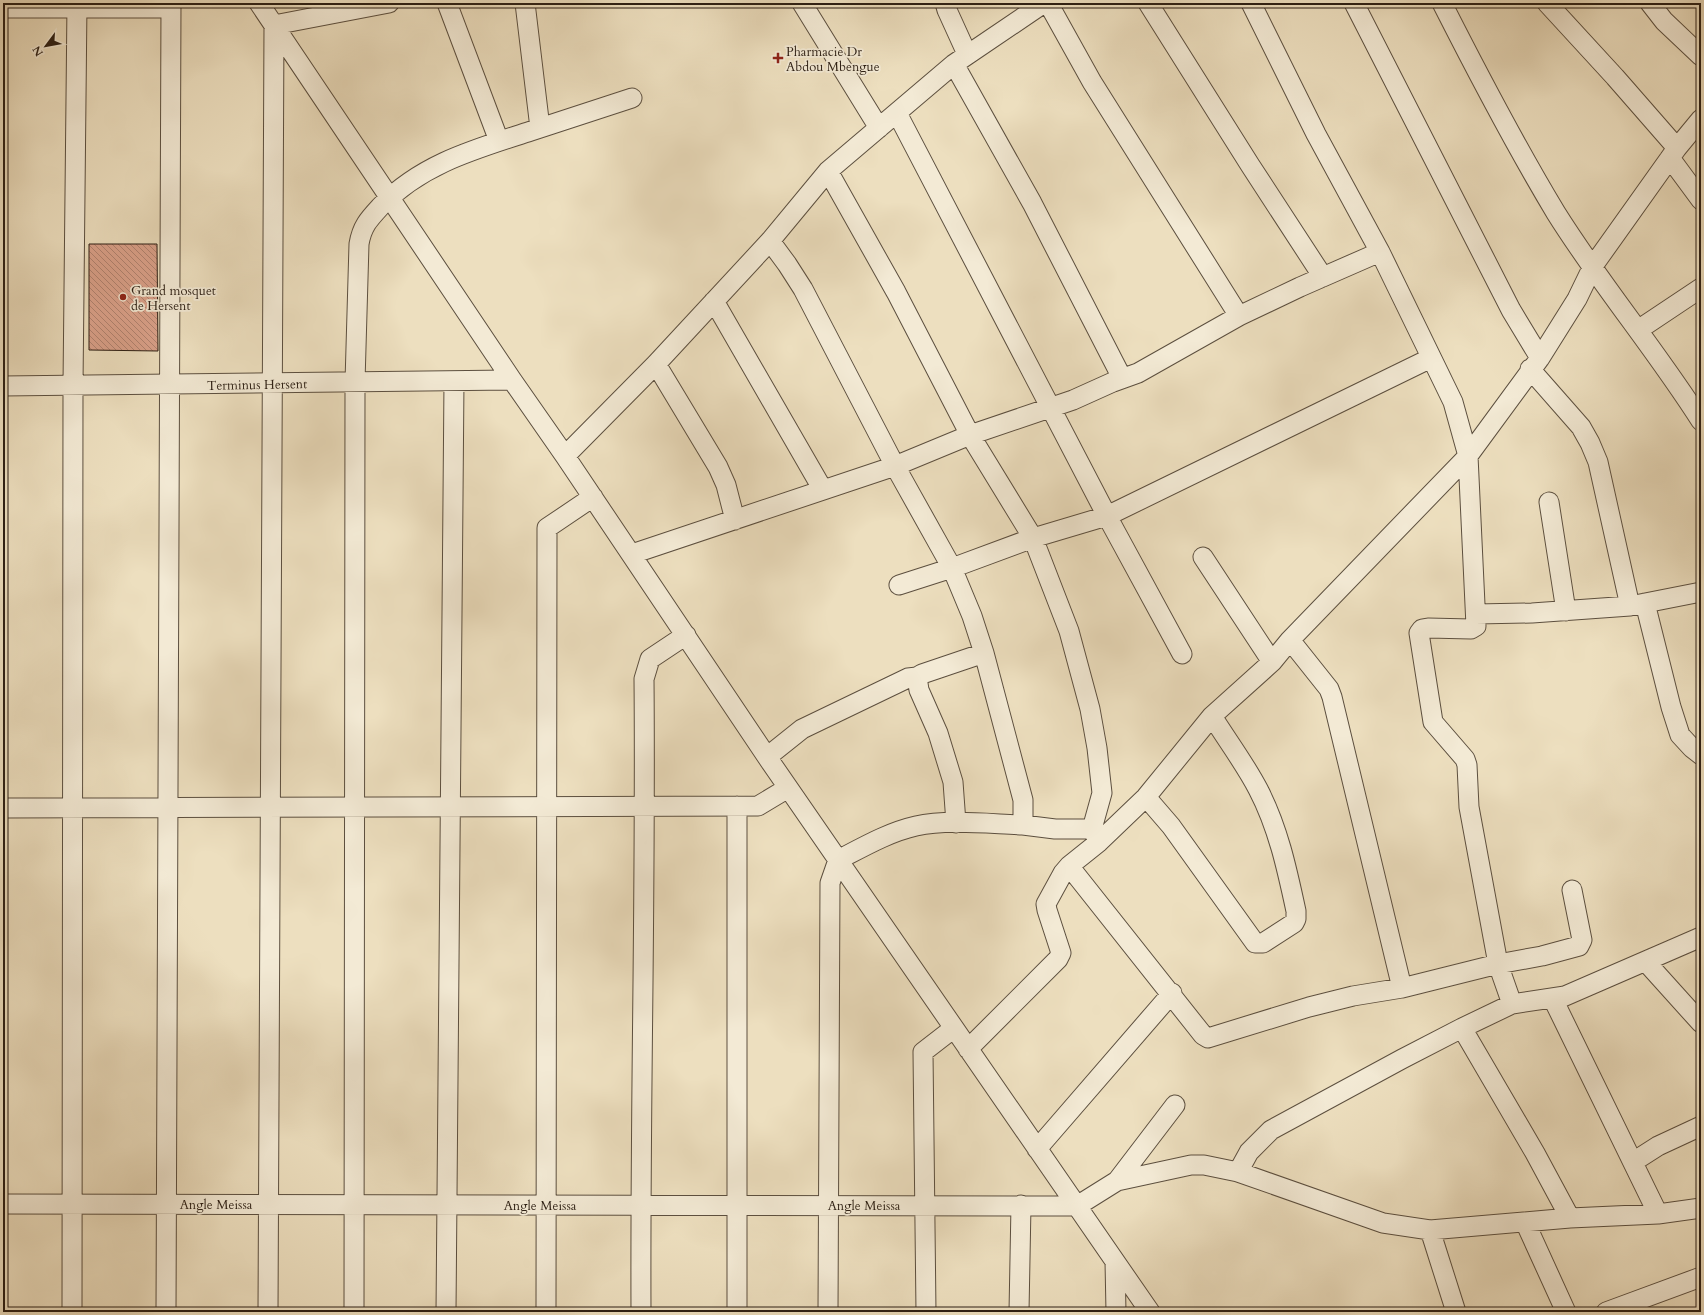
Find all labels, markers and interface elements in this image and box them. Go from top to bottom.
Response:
north arrow [26,26,66,66]
text: N [29,43,47,59]
place label: Pharmacie Dr Abdou Mbengue [786,43,880,76]
marker: Pharmacie Dr Abdou Mbengue [773,53,783,63]
place label: Grand mosquet de Hersent [131,282,216,315]
marker: Grand mosquet de Hersent [118,292,128,302]
street label: Terminus Hersent [207,375,307,395]
street label: Angle Meissa [180,1196,253,1214]
street label: Angle Meissa [504,1197,577,1215]
street label: Angle Meissa [828,1197,901,1215]

